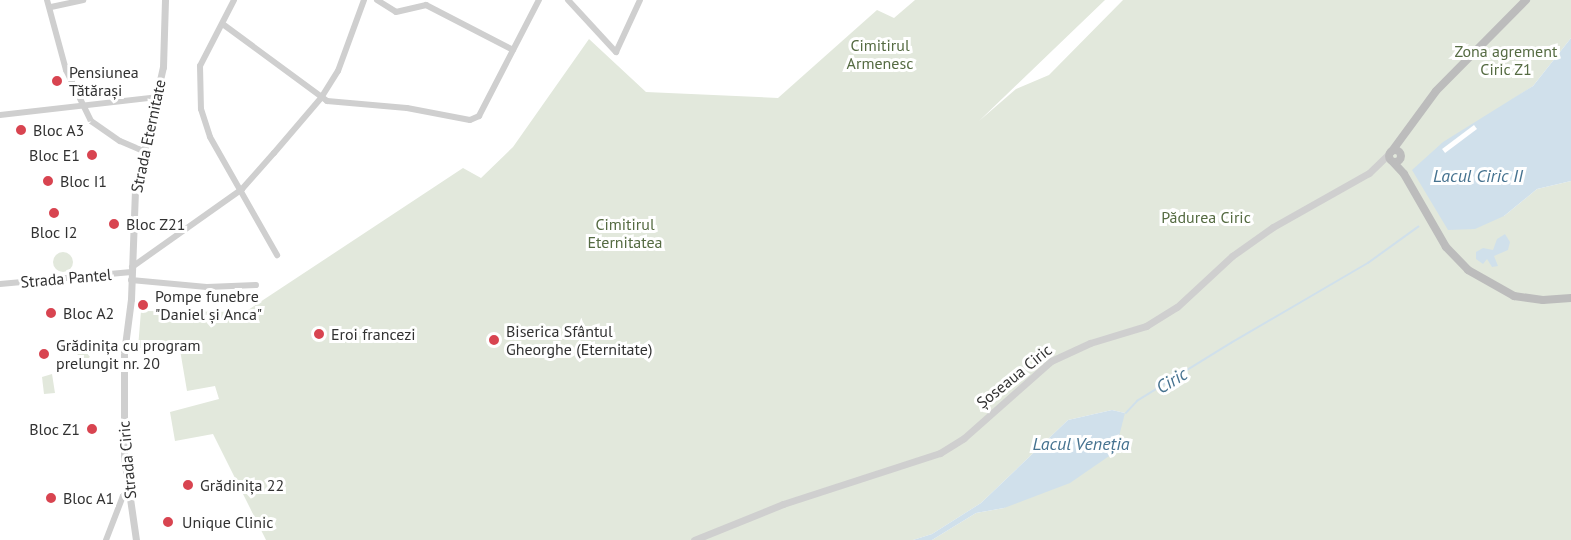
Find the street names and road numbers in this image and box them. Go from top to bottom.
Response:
street label: Strada Eternitate [127,78,169,194]
street label: Strada Pantel [20,264,112,292]
street label: Șoseaua Ciric [973,340,1055,412]
street label: Strada Ciric [114,420,140,500]

